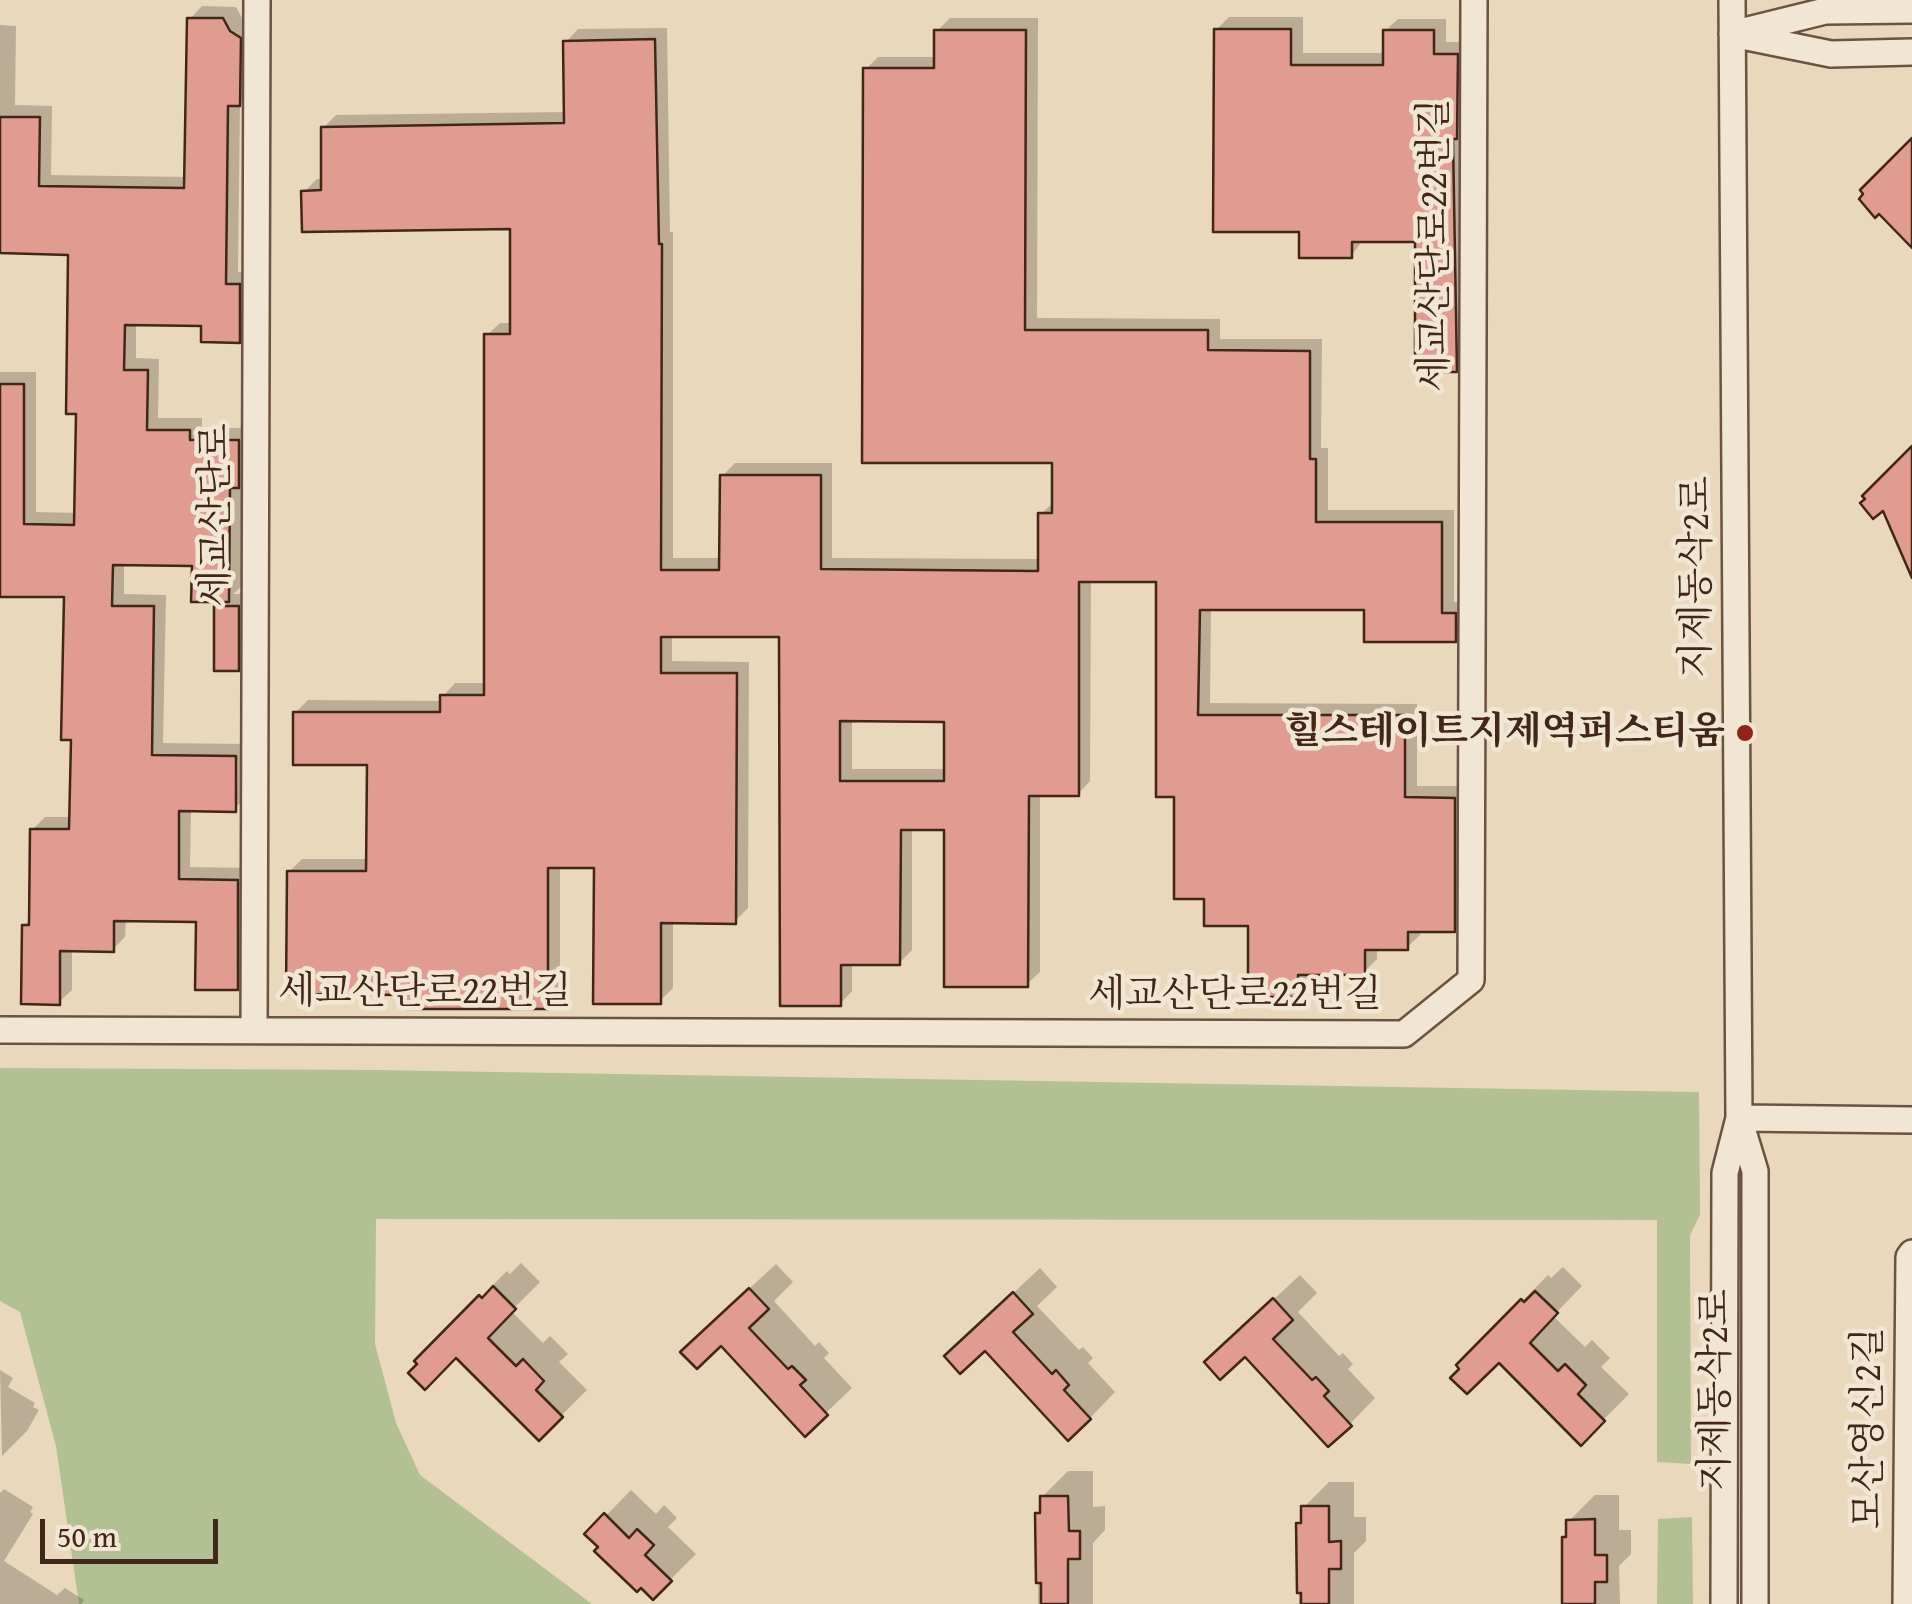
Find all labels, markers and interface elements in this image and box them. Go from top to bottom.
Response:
street label: 세교산단로22번길 [1413,98,1459,392]
street label: 세교산단로 [194,423,240,607]
street label: 지제동삭2로 [1675,476,1721,678]
place label: 힐스테이트지제역퍼스티움 [1285,710,1725,756]
marker: 힐스테이트지제역퍼스티움 [1734,722,1756,744]
street label: 세교산단로22번길 [278,970,572,1016]
street label: 세교산단로22번길 [1088,973,1382,1019]
street label: 지제동삭2로 [1694,1289,1740,1491]
street label: 모산영신2길 [1847,1327,1893,1529]
scale bar [45,1499,222,1561]
text: 50 m [57,1514,117,1558]

